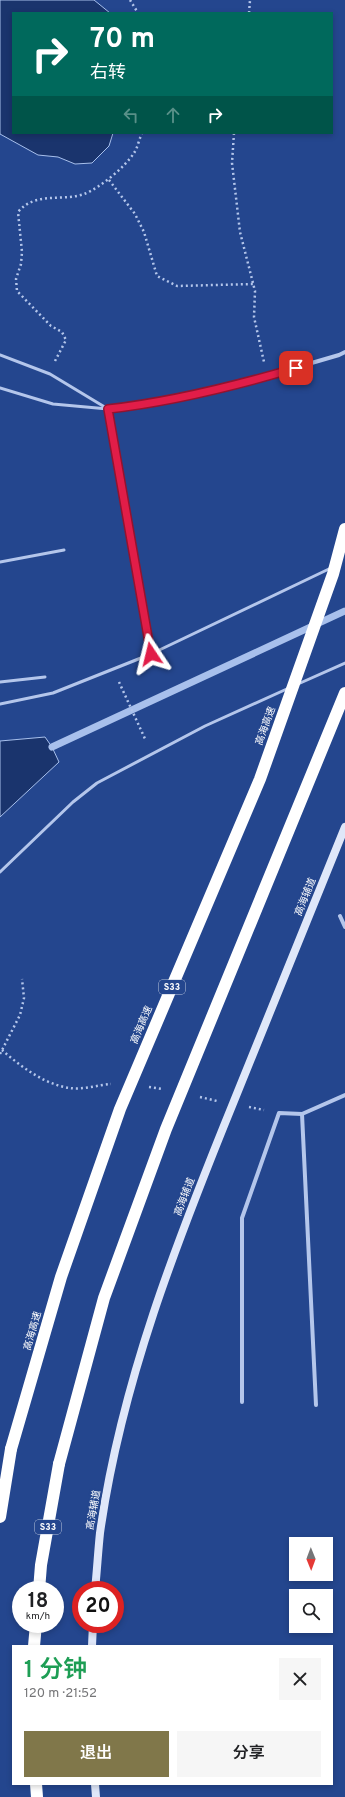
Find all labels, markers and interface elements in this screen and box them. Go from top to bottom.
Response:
text: 70 m [90,22,155,58]
icon: right [24,28,76,80]
text: 右转 [90,62,126,85]
icon: left [120,104,142,126]
icon: ahead [162,104,184,126]
icon: right [204,104,226,126]
pin [279,351,313,385]
icon: arrive [285,357,307,379]
position arrow [130,633,172,675]
street label: 高海高速 [253,705,279,747]
street label: 高海辅道 [292,876,320,918]
road number: S33 [159,980,185,994]
street label: 高海高速 [128,1004,156,1046]
street label: 高海辅道 [172,1176,198,1218]
street label: 高海高速 [21,1310,45,1352]
street label: 高海辅道 [84,1489,104,1531]
road number: S33 [35,1520,61,1534]
north arrow [289,1537,333,1581]
map controls [289,1537,333,1633]
speed limit sign: 20 [72,1581,124,1633]
text: 18 [28,1589,48,1615]
button: search [289,1589,333,1633]
text: km/h [26,1610,50,1623]
text: 1 分钟 [24,1656,87,1686]
button: close [279,1658,321,1700]
text: 120 m · 21:52 [24,1686,97,1702]
button: 退出 [24,1731,169,1777]
button: 分享 [177,1731,321,1777]

